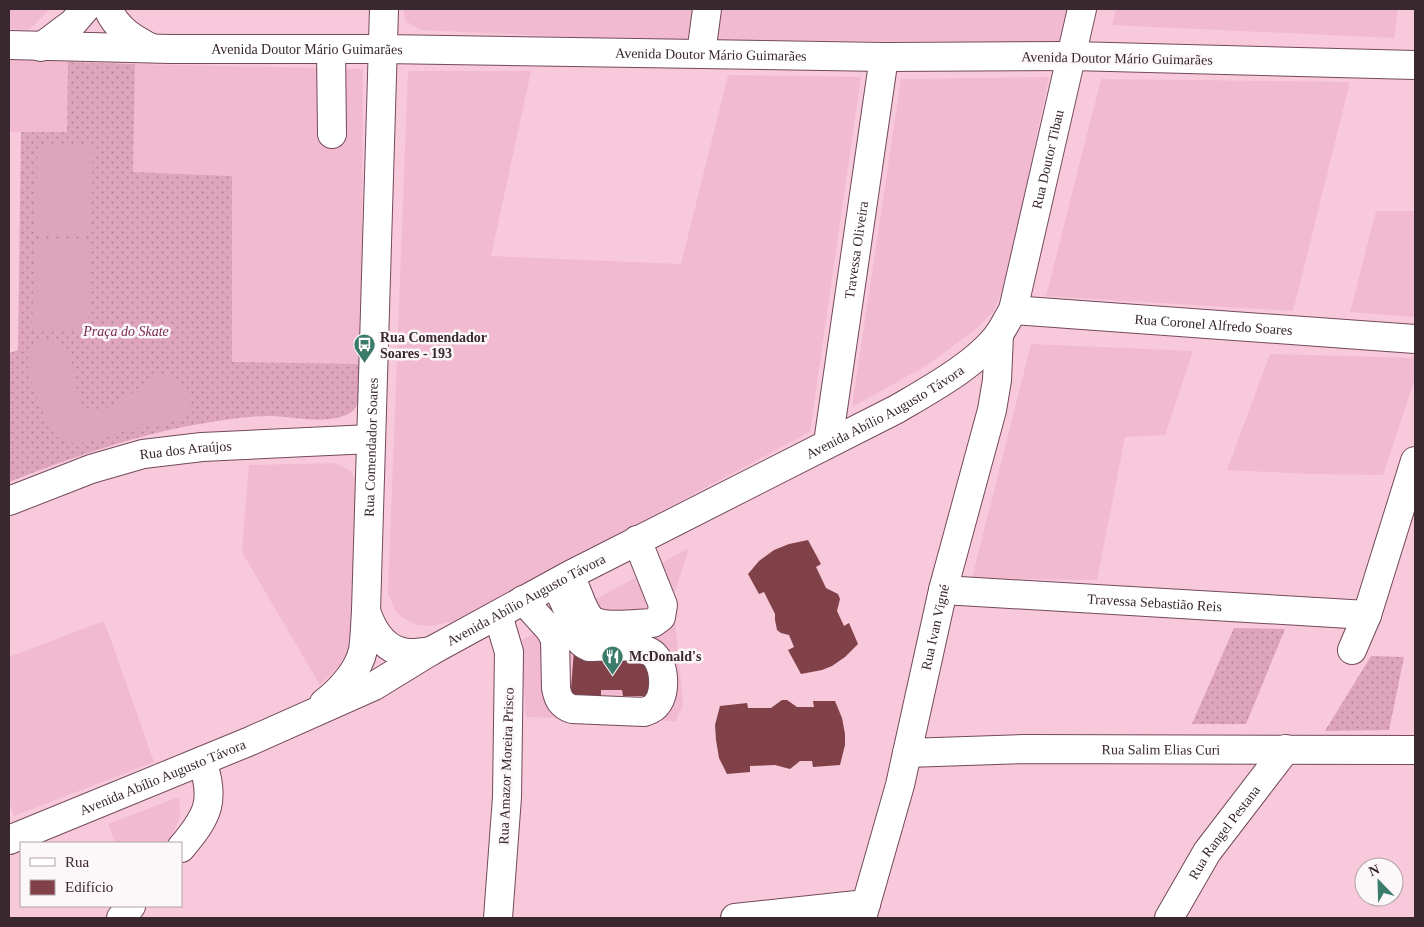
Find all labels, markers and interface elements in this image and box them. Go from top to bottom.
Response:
street label: Avenida Doutor Mário Guimarães [211,42,403,57]
street label: Avenida Doutor Mário Guimarães [615,46,807,64]
street label: Avenida Doutor Mário Guimarães [1021,49,1213,68]
street label: Rua Doutor Tibau [1029,108,1067,210]
street label: Travessa Oliveira [842,199,871,300]
street label: Rua Coronel Alfredo Soares [1134,312,1293,338]
park label: Praça do Skate [82,324,169,339]
place label: Rua Comendador Soares - 193 [380,330,487,361]
bus stop icon: Rua Comendador Soares - 193 [352,333,376,364]
street label: Avenida Abílio Augusto Távora [804,362,967,462]
street label: Rua Comendador Soares [362,377,381,517]
street label: Rua dos Araújos [139,439,232,462]
street label: Avenida Abílio Augusto Távora [444,551,609,649]
street label: Rua Ivan Vigné [919,583,952,672]
street label: Travessa Sebastião Reis [1087,592,1222,614]
restaurant icon: McDonald's [601,644,625,675]
place label: McDonald's [629,649,702,664]
street label: Rua Amazor Moreira Prisco [496,687,517,845]
street label: Avenida Abílio Augusto Távora [78,736,249,818]
street label: Rua Salim Elias Curi [1102,742,1220,758]
street label: Rua Rangel Pestana [1186,782,1264,882]
legend [20,842,182,907]
text: Rua [65,854,90,870]
north arrow [1354,857,1404,907]
text: N [1367,862,1382,879]
text: Edifício [65,879,113,895]

